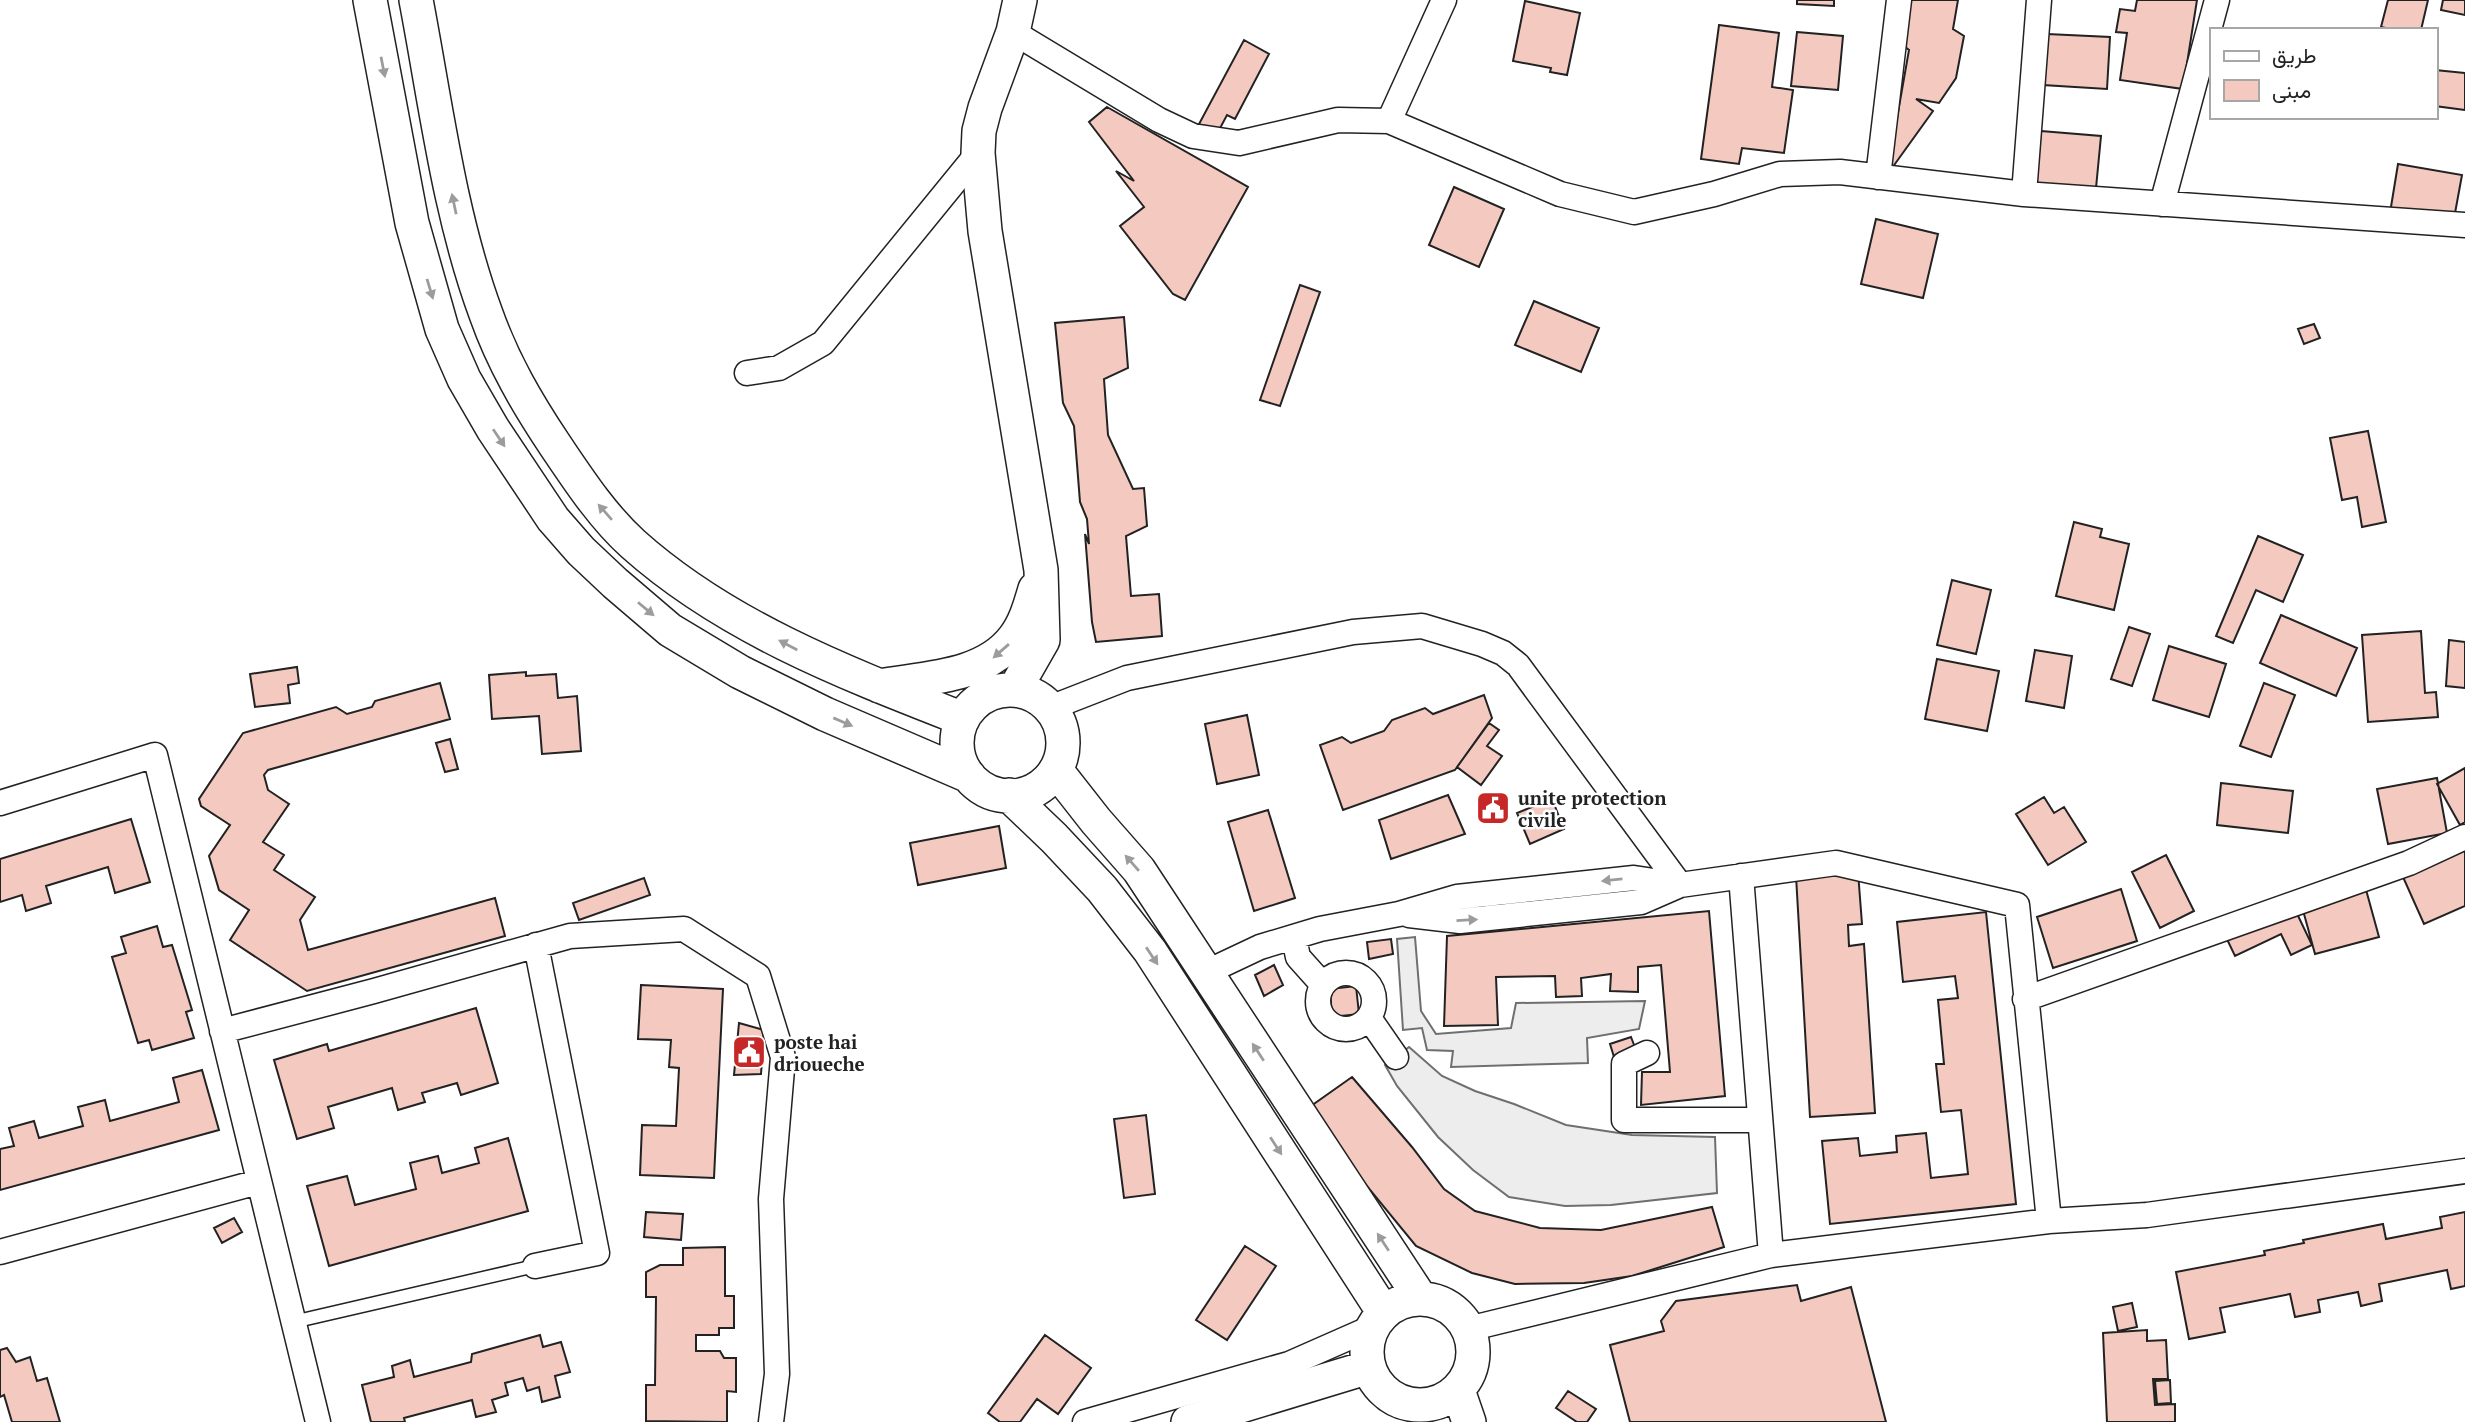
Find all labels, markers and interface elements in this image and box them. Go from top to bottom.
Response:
legend [2210,28,2437,119]
text: طريق [2272,41,2317,69]
one-way arrow [377,56,388,78]
text: مبنى [2272,76,2311,104]
one-way arrow [449,193,460,215]
one-way arrow [425,279,436,300]
one-way arrow [492,428,505,448]
one-way arrow [597,503,613,521]
one-way arrow [637,601,655,617]
one-way arrow [778,639,797,651]
one-way arrow [992,643,1010,659]
one-way arrow [833,716,853,728]
place label: unite protection civile [1518,785,1667,832]
public building icon: unite protection civile [1474,789,1512,827]
one-way arrow [1125,854,1140,871]
one-way arrow [1601,875,1623,886]
one-way arrow [1456,914,1478,925]
one-way arrow [1145,946,1158,965]
place label: poste hai drioueche [774,1029,865,1076]
public building icon: poste hai drioueche [730,1033,768,1071]
one-way arrow [1252,1042,1265,1062]
one-way arrow [1270,1137,1283,1156]
one-way arrow [1377,1232,1390,1252]

